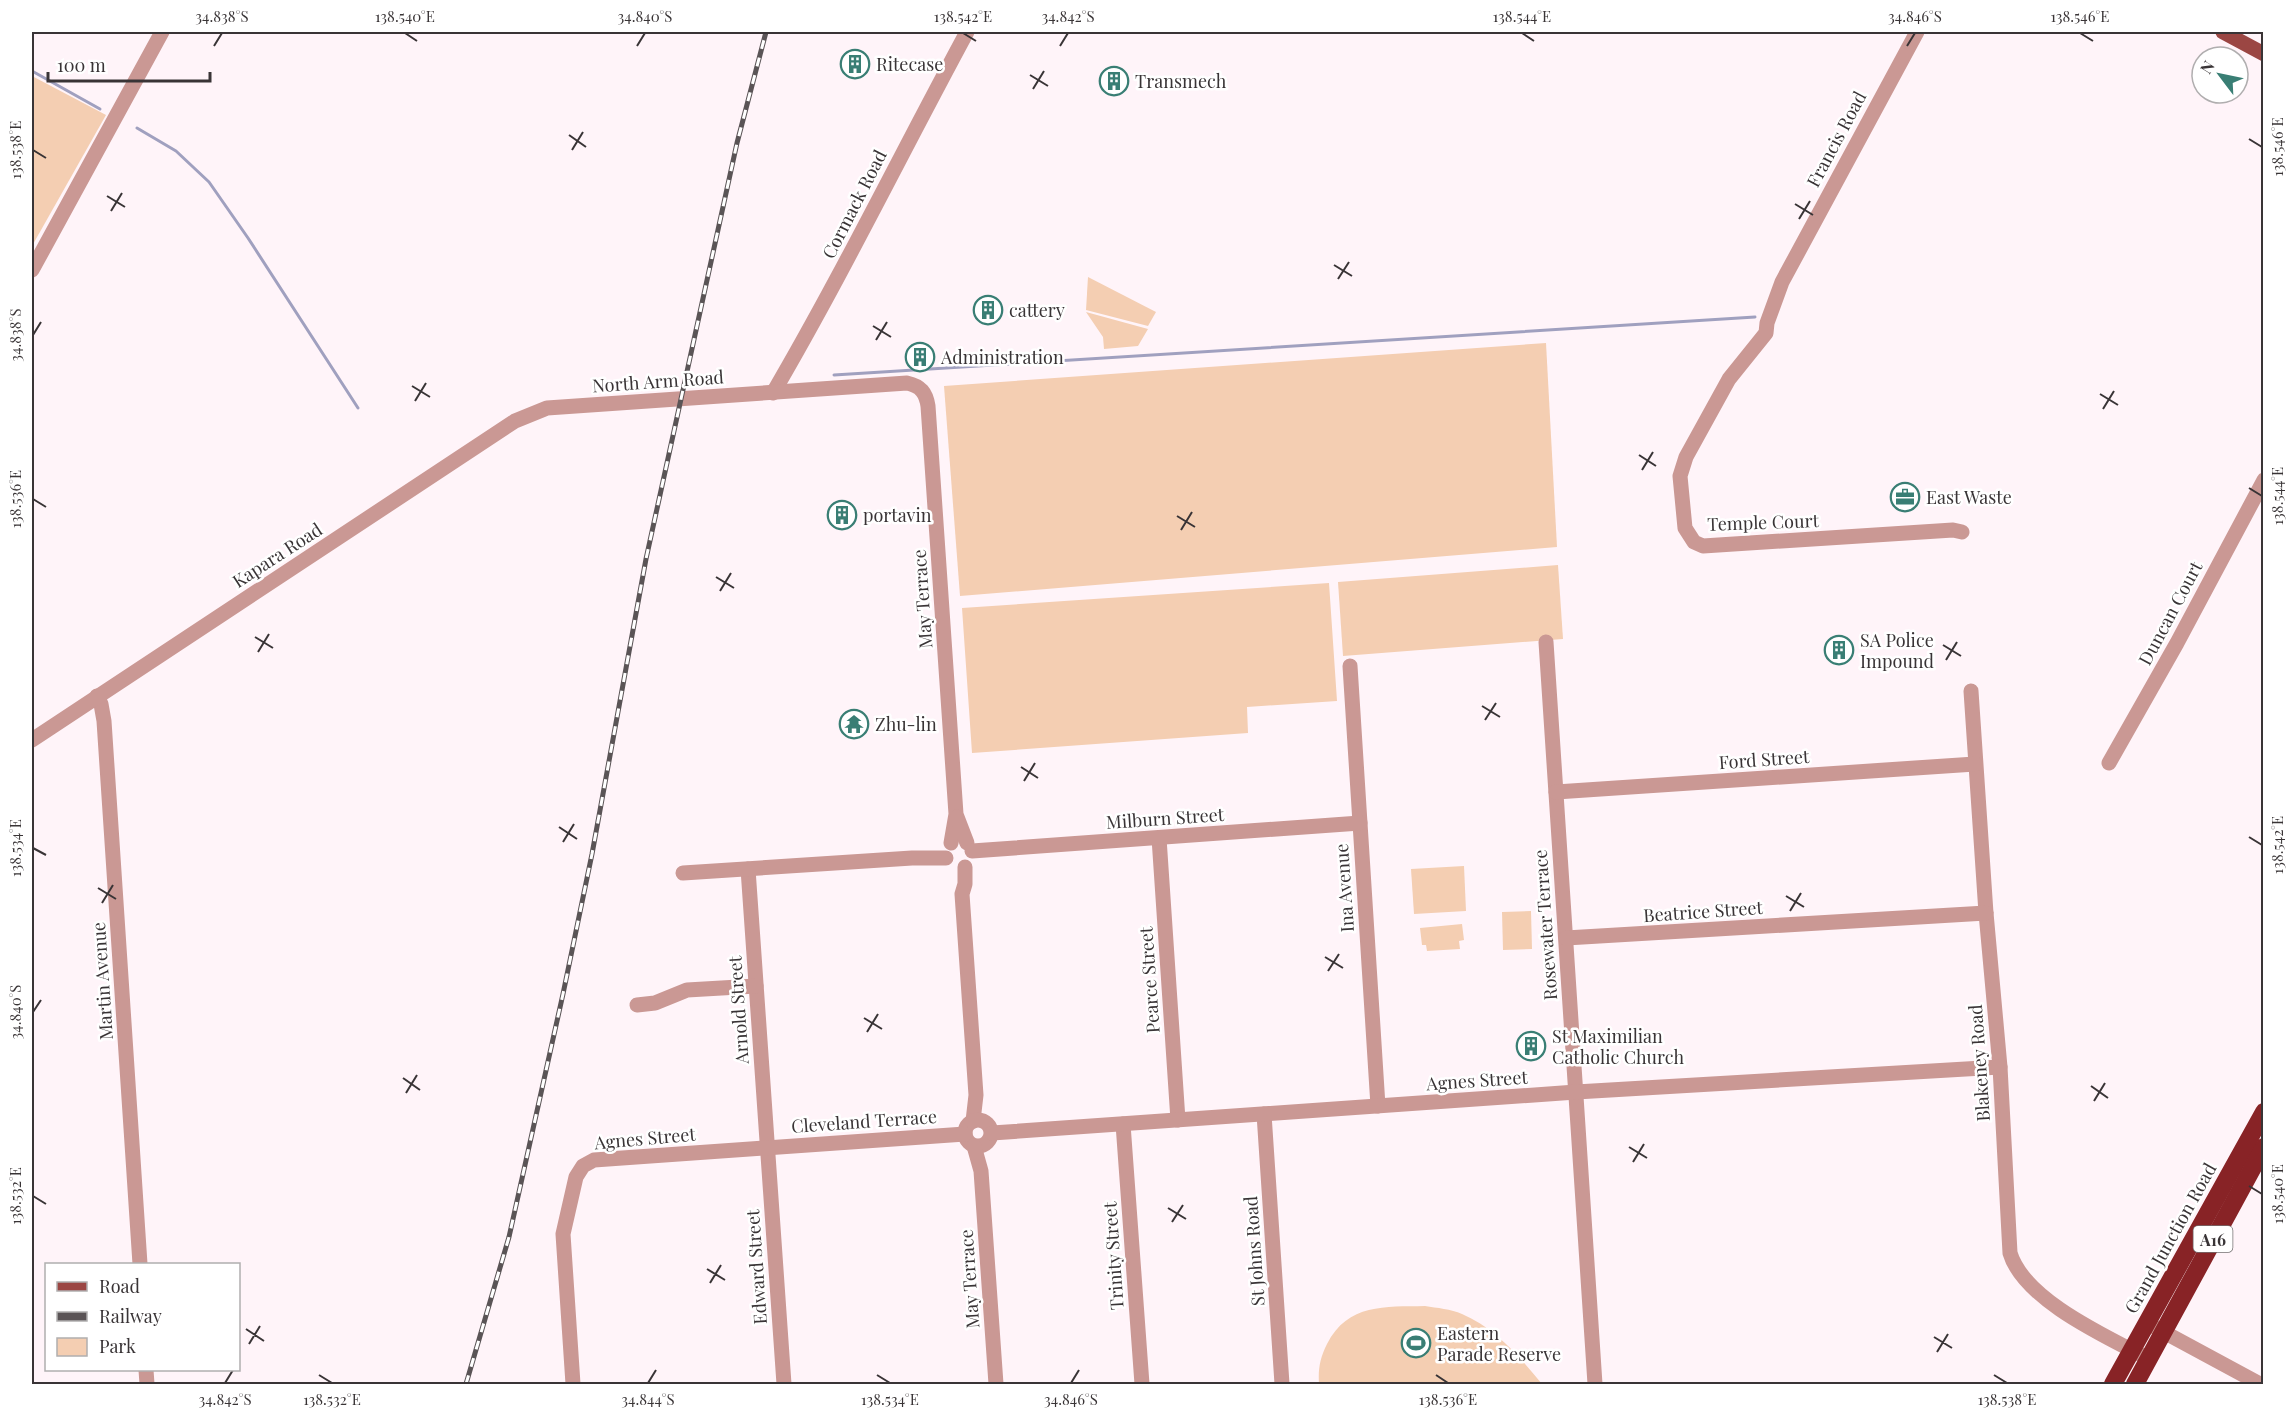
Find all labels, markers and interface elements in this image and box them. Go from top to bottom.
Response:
text: 34.838°S [195,6,249,26]
text: 138.540°E [375,6,435,26]
text: 34.840°S [618,6,672,26]
text: 138.542°E [934,6,992,26]
text: 34.842°S [1041,6,1095,26]
text: 138.544°E [1493,6,1551,26]
text: 34.846°S [1888,6,1942,26]
text: 138.546°E [2050,6,2110,26]
scale bar [48,45,210,83]
north arrow [2190,45,2250,105]
building icon: Ritecase [839,48,871,80]
place label: Ritecase [876,52,943,76]
text: 100 m [57,53,106,77]
text: N [2195,56,2219,77]
building icon: Transmech [1098,65,1130,97]
place label: Transmech [1135,69,1227,93]
street label: Francis Road [1801,86,1872,191]
text: 138.546°E [2267,117,2287,177]
text: 138.538°E [5,121,25,179]
street label: Cormack Road [816,145,892,262]
building icon: cattery [972,294,1004,326]
place label: cattery [1009,298,1065,322]
text: 34.838°S [5,308,25,362]
building icon: Administration [904,341,936,373]
place label: Administration [940,345,1064,369]
street label: North Arm Road [591,364,725,398]
text: 138.544°E [2267,467,2287,525]
text: 138.536°E [5,470,25,528]
office icon: East Waste [1889,481,1921,513]
place label: East Waste [1926,485,2012,509]
building icon: portavin [826,499,858,531]
place label: portavin [863,503,932,527]
street label: Temple Court [1707,508,1820,536]
street label: Kapara Road [228,517,327,593]
street label: May Terrace [907,549,937,649]
street label: Duncan Court [2133,556,2208,669]
place label: SA Police Impound [1860,628,1935,673]
building icon: SA Police Impound [1823,634,1855,666]
temple icon: Zhu-lin [838,708,870,740]
place label: Zhu-lin [875,712,937,736]
street label: Ford Street [1718,744,1811,774]
street label: Milburn Street [1105,802,1225,834]
text: 138.542°E [2267,816,2287,874]
text: 138.534°E [5,819,25,877]
street label: Ina Avenue [1329,843,1359,933]
street label: Rosewater Terrace [1528,849,1562,1001]
street label: Beatrice Street [1643,895,1764,927]
street label: Martin Avenue [86,921,118,1041]
street label: Pearce Street [1133,925,1165,1034]
street label: Arnold Street [722,955,754,1066]
text: 34.840°S [5,985,25,1039]
street label: Blakeney Road [1963,1003,1995,1122]
place label: St Maximilian Catholic Church [1552,1024,1684,1069]
building icon: St Maximilian Catholic Church [1515,1030,1547,1062]
street label: Agnes Street [1425,1064,1529,1096]
street label: Cleveland Terrace [790,1104,938,1138]
street label: Agnes Street [592,1122,697,1154]
street label: Grand Junction Road [2119,1158,2222,1318]
text: 138.540°E [2267,1164,2287,1224]
text: 138.532°E [5,1167,25,1225]
street label: St Johns Road [1238,1195,1270,1307]
street label: Trinity Street [1097,1201,1129,1311]
street label: Edward Street [740,1208,772,1325]
road number: A16 [2194,1226,2232,1252]
street label: May Terrace [954,1229,984,1329]
legend [45,1263,240,1371]
text: Road [99,1274,140,1298]
text: Railway [99,1304,162,1328]
place label: Eastern Parade Reserve [1437,1321,1561,1366]
sports icon: Eastern Parade Reserve [1400,1327,1432,1359]
text: Park [99,1334,136,1358]
text: 34.842°S [198,1389,252,1409]
text: 138.532°E [303,1389,361,1409]
text: 34.844°S [621,1389,675,1409]
text: 138.534°E [861,1389,919,1409]
text: 34.846°S [1044,1389,1098,1409]
text: 138.536°E [1419,1389,1477,1409]
text: 138.538°E [1978,1389,2036,1409]

